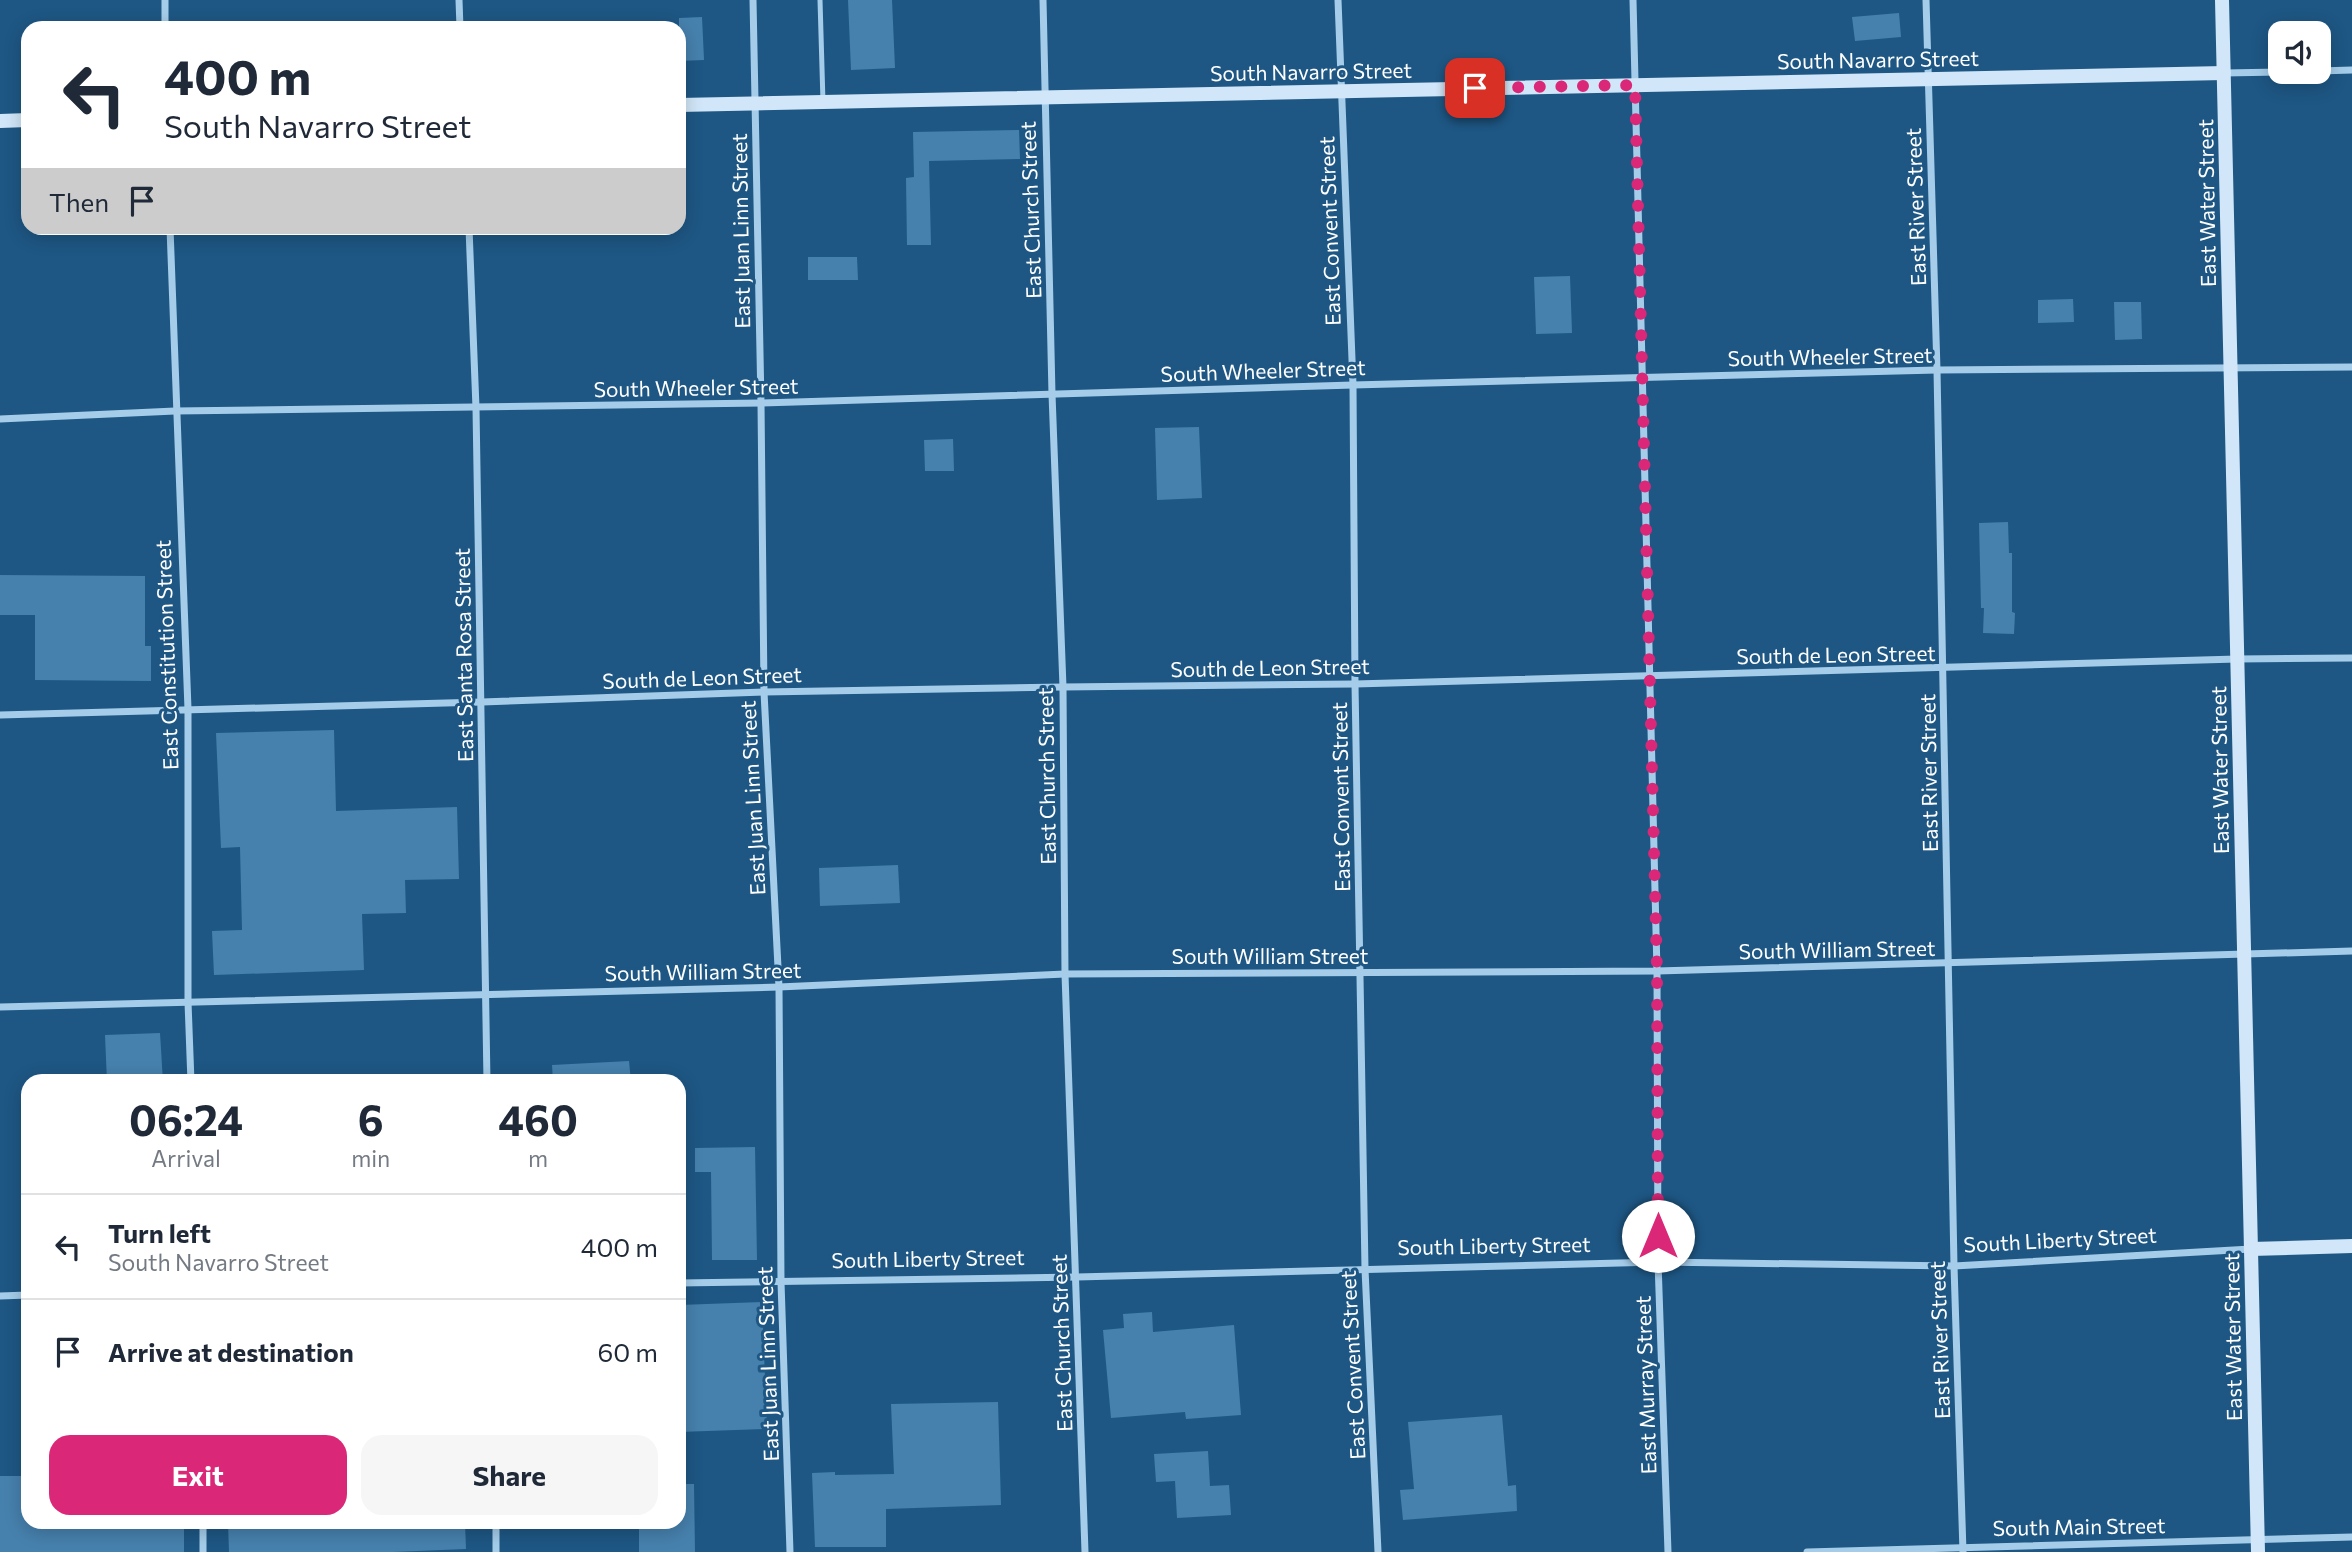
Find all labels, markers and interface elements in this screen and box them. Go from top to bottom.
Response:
map controls [2268,21,2331,84]
button: sound [2268,21,2331,84]
text: 400 m [164,45,311,105]
street label: South Navarro Street [1777,45,1979,73]
icon: left [49,49,140,140]
street label: South Navarro Street [1210,57,1412,85]
pin [1445,58,1505,118]
icon: arrive [1456,69,1494,107]
text: South Navarro Street [164,105,471,145]
street label: East Water Street [2192,119,2220,287]
street label: East Church Street [1014,121,1046,299]
street label: East River Street [1900,127,1930,287]
street label: East Juan Linn Street [726,133,754,329]
street label: East Convent Street [1313,136,1345,326]
icon: arrive [123,182,161,220]
text: Then [49,186,109,217]
street label: South Wheeler Street [1727,342,1933,370]
street label: South Wheeler Street [1160,354,1366,386]
street label: South Wheeler Street [593,373,799,401]
street label: East Constitution Street [149,539,183,771]
street label: East Santa Rosa Street [449,548,477,762]
street label: South de Leon Street [1736,640,1936,668]
street label: South de Leon Street [1170,653,1370,681]
street label: South de Leon Street [602,661,802,693]
street label: East Water Street [2205,686,2233,854]
street label: East Church Street [1032,687,1060,865]
street label: East River Street [1914,694,1942,852]
street label: East Juan Linn Street [734,700,770,896]
street label: East Convent Street [1326,702,1354,892]
street label: South William Street [1738,935,1936,963]
street label: South William Street [1172,943,1368,968]
street label: South William Street [604,957,802,985]
text: 06:24 [129,1093,243,1145]
text: 6 [358,1093,384,1145]
text: 460 [498,1093,578,1145]
text: Arrival [151,1144,221,1172]
text: min [351,1144,390,1172]
text: m [528,1144,548,1172]
position arrow [1621,1199,1695,1273]
text: Turn left [108,1217,211,1248]
street label: South Liberty Street [1963,1221,2157,1257]
icon: left [49,1228,87,1266]
text: 400 m [581,1231,658,1262]
street label: South Liberty Street [1397,1231,1591,1259]
street label: South Liberty Street [831,1244,1025,1272]
text: South Navarro Street [108,1248,329,1276]
street label: East Water Street [2218,1253,2246,1421]
street label: East Church Street [1045,1254,1077,1432]
street label: East River Street [1924,1260,1954,1420]
street label: East Juan Linn Street [751,1266,783,1462]
street label: East Convent Street [1335,1270,1369,1460]
street label: East Murray Street [1629,1295,1661,1475]
icon: arrive [49,1333,87,1371]
text: Arrive at destination [108,1336,354,1367]
text: 60 m [598,1336,658,1367]
button: Exit [49,1435,347,1515]
button: Share [361,1435,658,1515]
street label: South Main Street [1992,1512,2166,1540]

